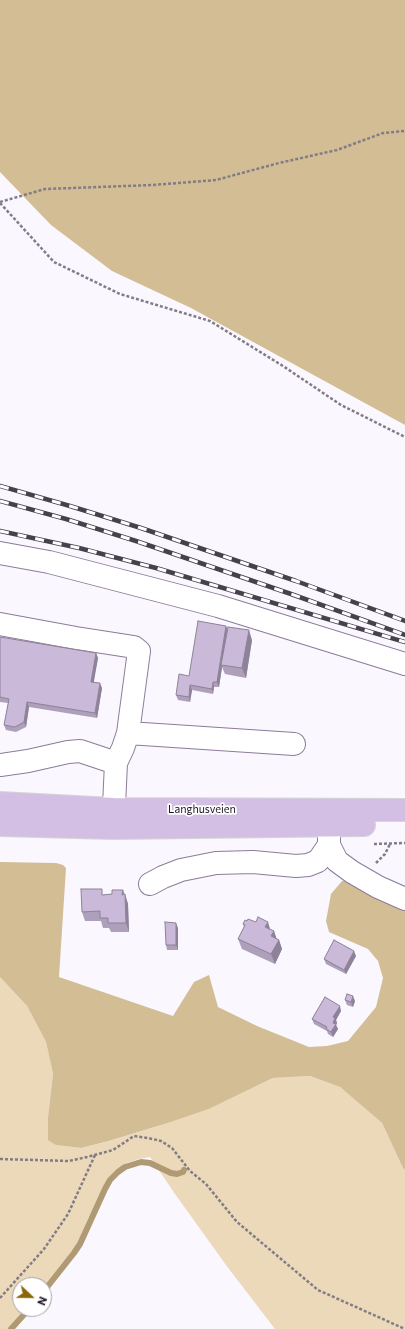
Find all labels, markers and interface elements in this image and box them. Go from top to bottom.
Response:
street label: Langhusveien [168,802,236,816]
north arrow [12,1277,52,1317]
text: N [35,1295,50,1308]

